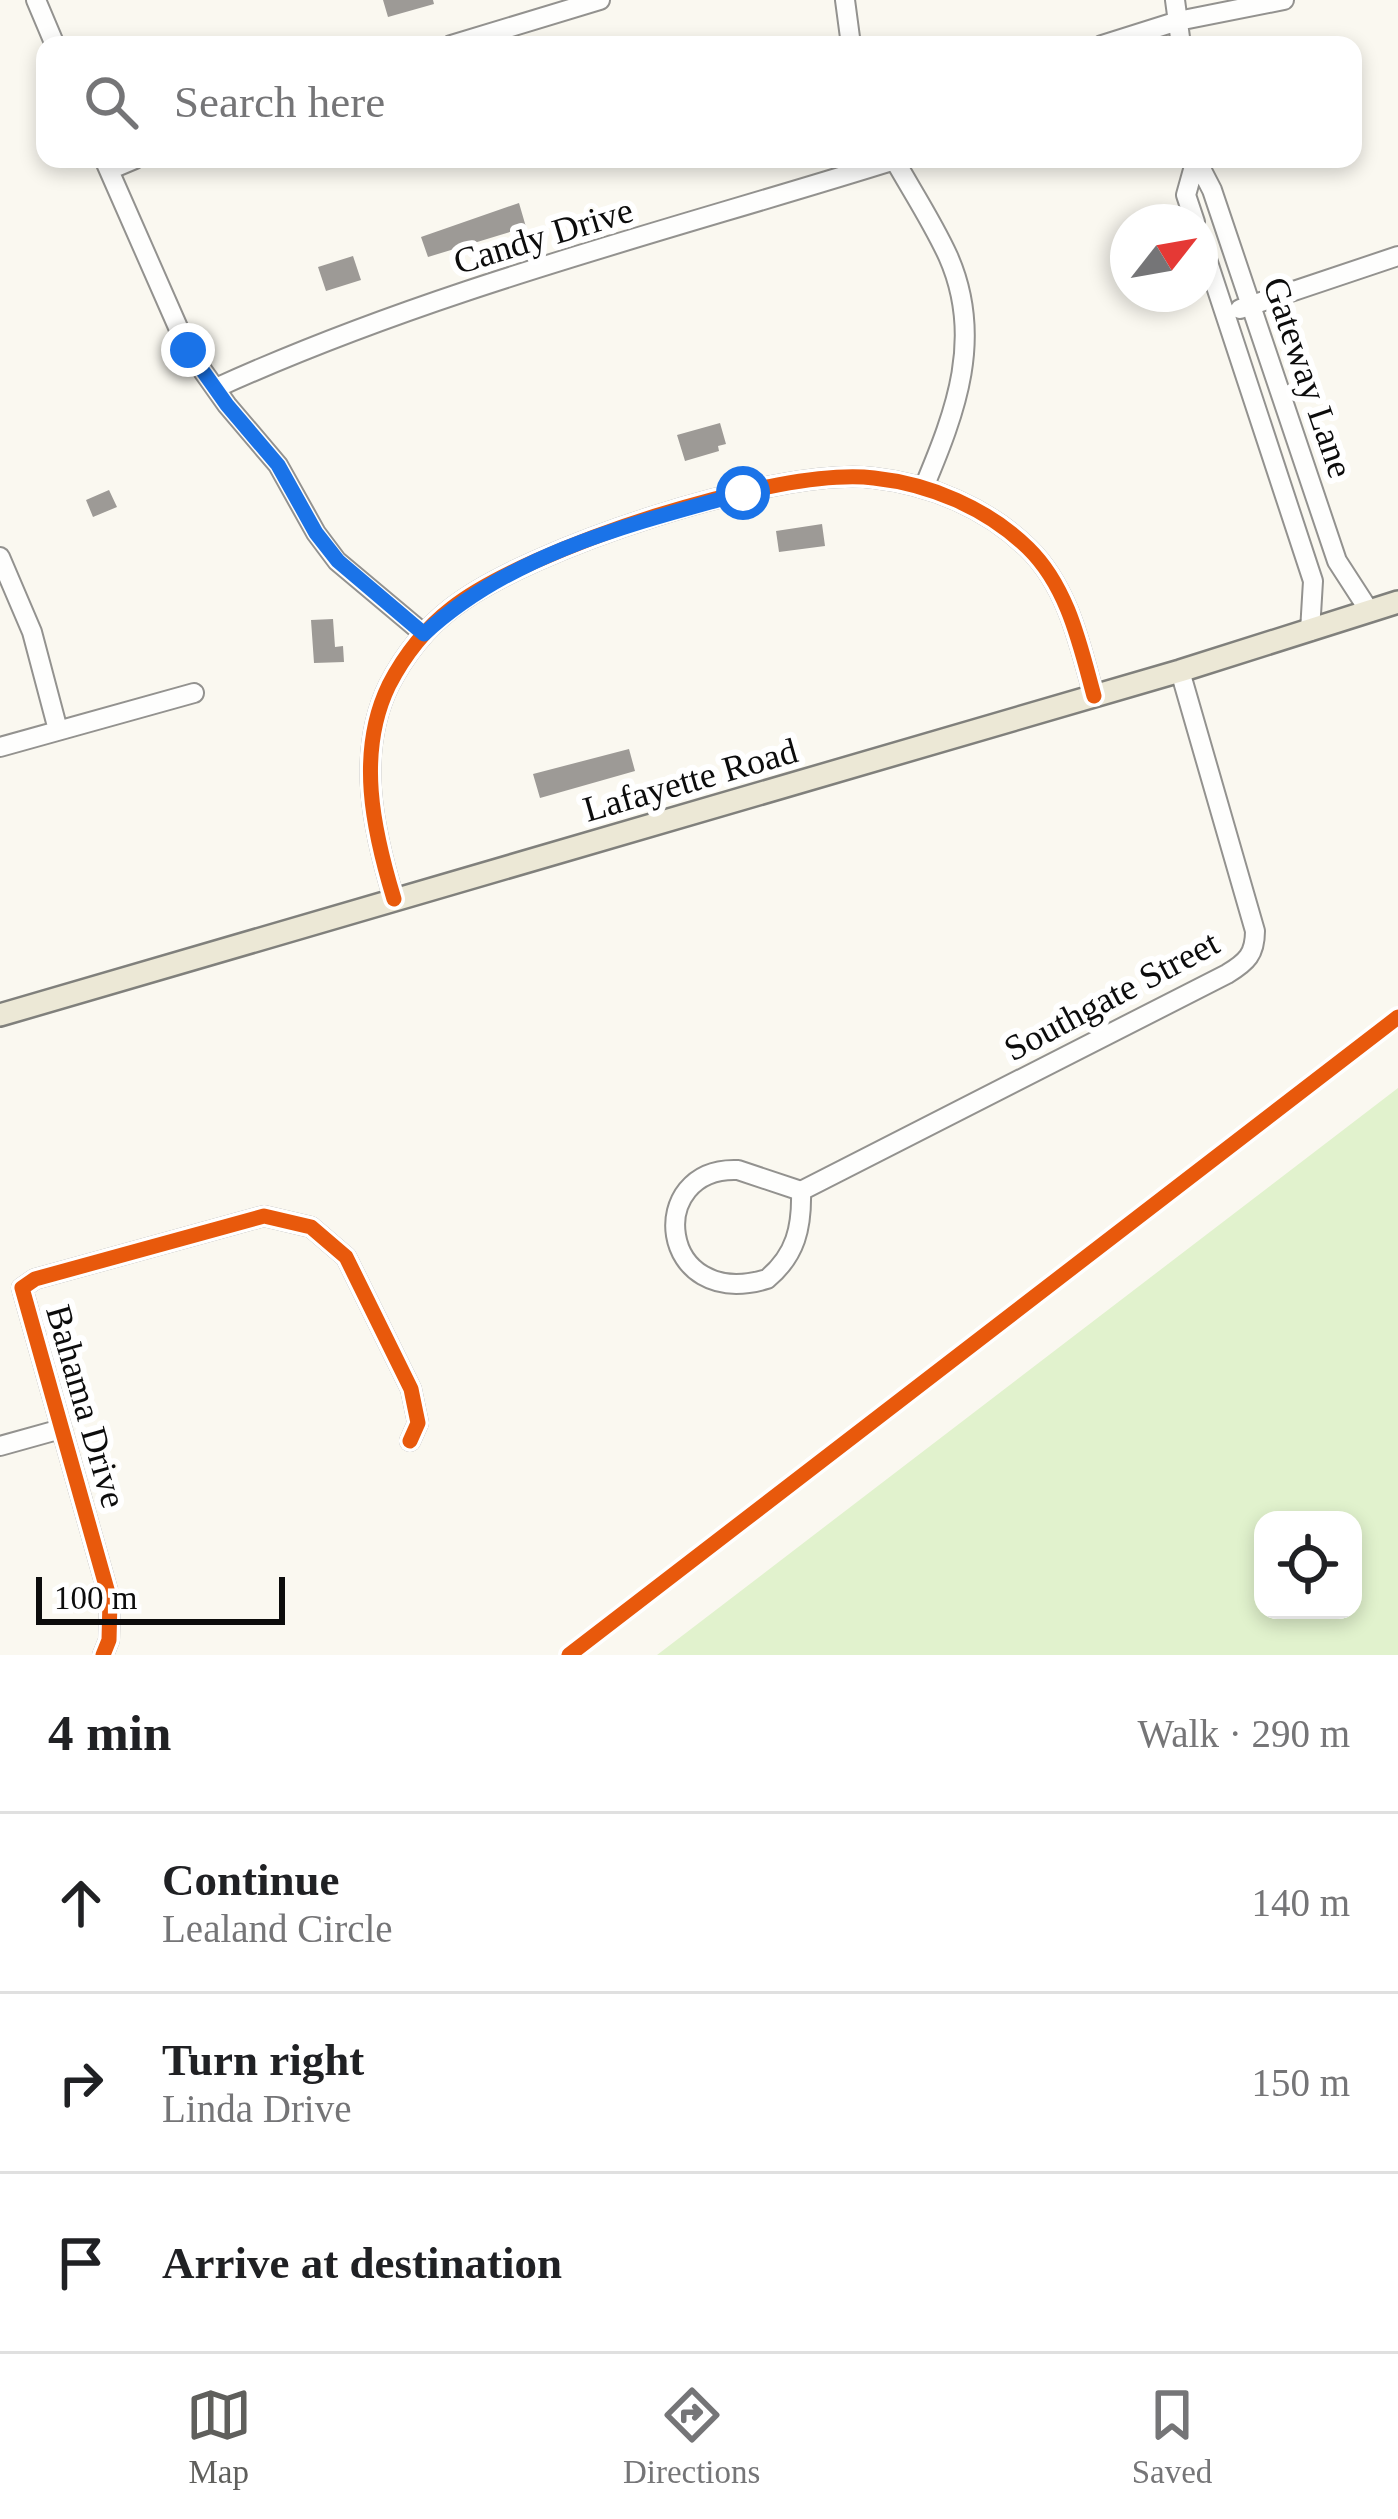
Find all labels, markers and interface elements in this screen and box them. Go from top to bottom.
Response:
search box [36,36,1362,168]
icon: search [78,69,144,135]
text: Search here [174,77,385,127]
street label: Candy Drive [449,190,638,282]
north arrow [1110,204,1218,312]
street label: Gateway Lane [1255,272,1361,483]
route end [161,323,215,377]
route start [716,466,770,520]
street label: Lafayette Road [579,730,802,830]
street label: Southgate Street [997,923,1225,1069]
street label: Bahama Drive [38,1300,134,1512]
map controls [1254,1511,1362,1619]
button: locate [1254,1511,1362,1619]
scale bar [36,1571,285,1624]
text: 100 m [54,1580,137,1616]
text: 4 min [48,1705,171,1761]
text: Walk · 290 m [1138,1712,1350,1755]
text: Continue [162,1855,340,1905]
icon: ahead [48,1870,114,1936]
text: 140 m [1251,1881,1350,1924]
text: Lealand Circle [162,1907,393,1950]
text: Turn right [162,2035,364,2085]
icon: right [48,2050,114,2116]
text: 150 m [1251,2061,1350,2104]
text: Linda Drive [162,2087,352,2130]
icon: arrive [48,2230,114,2296]
text: Arrive at destination [162,2238,562,2288]
tab: Map [186,2382,252,2491]
tab: Directions [623,2382,760,2491]
tab: Saved [1132,2382,1212,2491]

